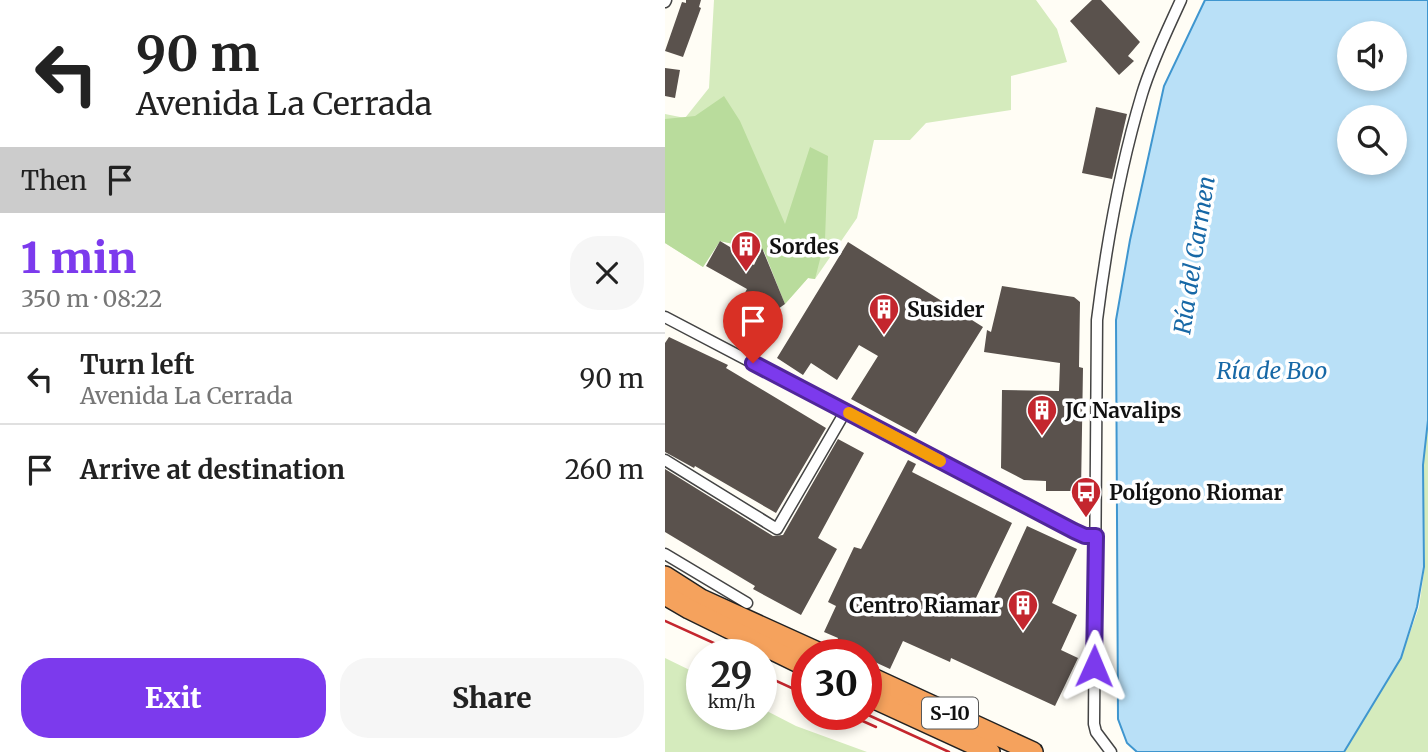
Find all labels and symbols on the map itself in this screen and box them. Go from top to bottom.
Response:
water label: Ría del Carmen [1167,174,1221,336]
building icon: Sordes [729,229,763,273]
place label: Sordes [769,233,839,260]
pin [723,291,783,363]
building icon: Susider [867,292,901,336]
place label: Susider [907,296,985,323]
water label: Ría de Boo [1217,356,1327,385]
building icon: JC Navalips [1025,393,1059,437]
place label: JC Navalips [1064,397,1182,424]
bus stop icon: Polígono Riomar [1069,475,1103,519]
place label: Polígono Riomar [1109,479,1284,506]
building icon: Centro Riamar [1006,588,1040,632]
place label: Centro Riamar [849,592,1000,619]
position arrow [1057,629,1131,703]
speed limit sign: 30 [791,639,882,730]
road number: S-10 [922,698,978,728]

